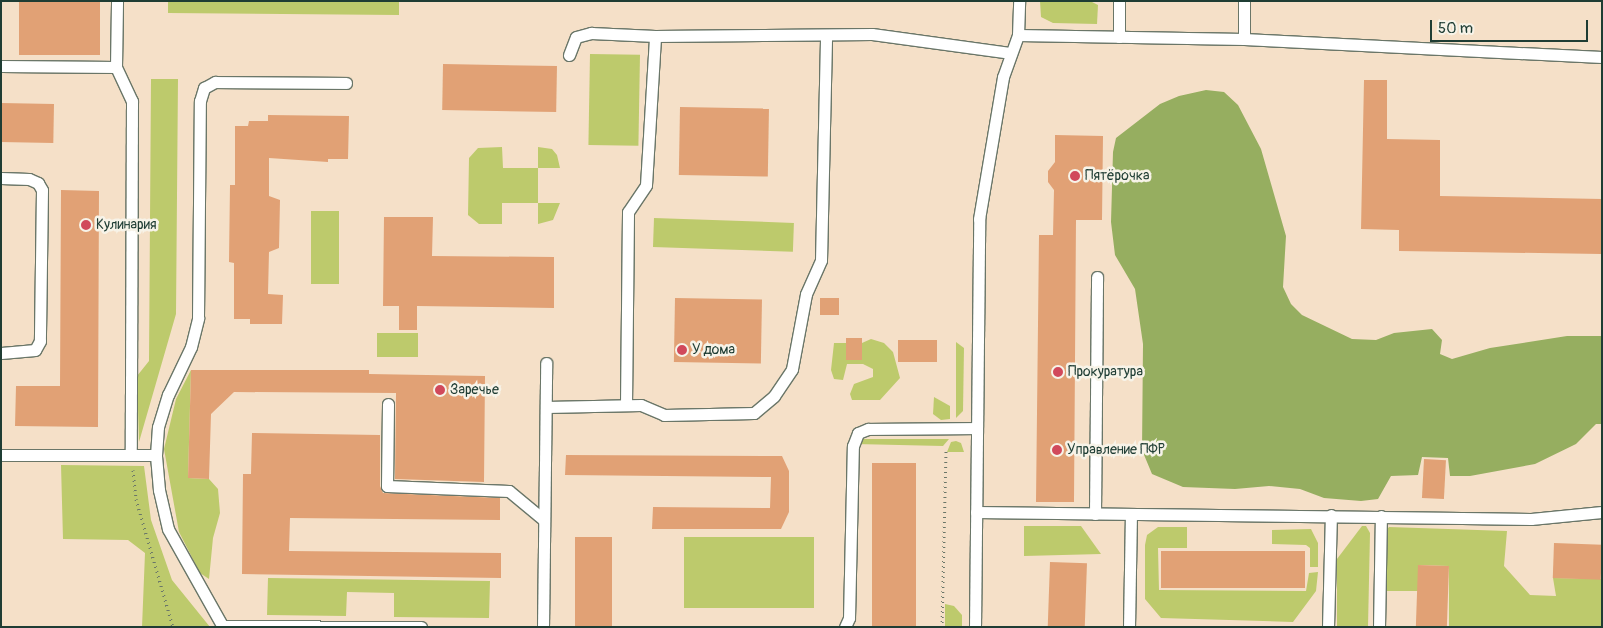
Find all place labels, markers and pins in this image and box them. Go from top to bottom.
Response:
place label: Пятёрочка [1085,168,1149,184]
marker: Пятёрочка [1069,170,1081,182]
place label: Кулинария [96,217,157,233]
marker: Кулинария [80,219,92,231]
place label: У дома [692,342,735,358]
marker: У дома [676,344,688,356]
place label: Прокуратура [1068,364,1143,380]
marker: Прокуратура [1052,366,1064,378]
place label: Заречье [450,382,499,398]
marker: Заречье [434,384,446,396]
place label: Управление ПФР [1067,442,1165,458]
marker: Управление ПФР [1051,444,1063,456]

